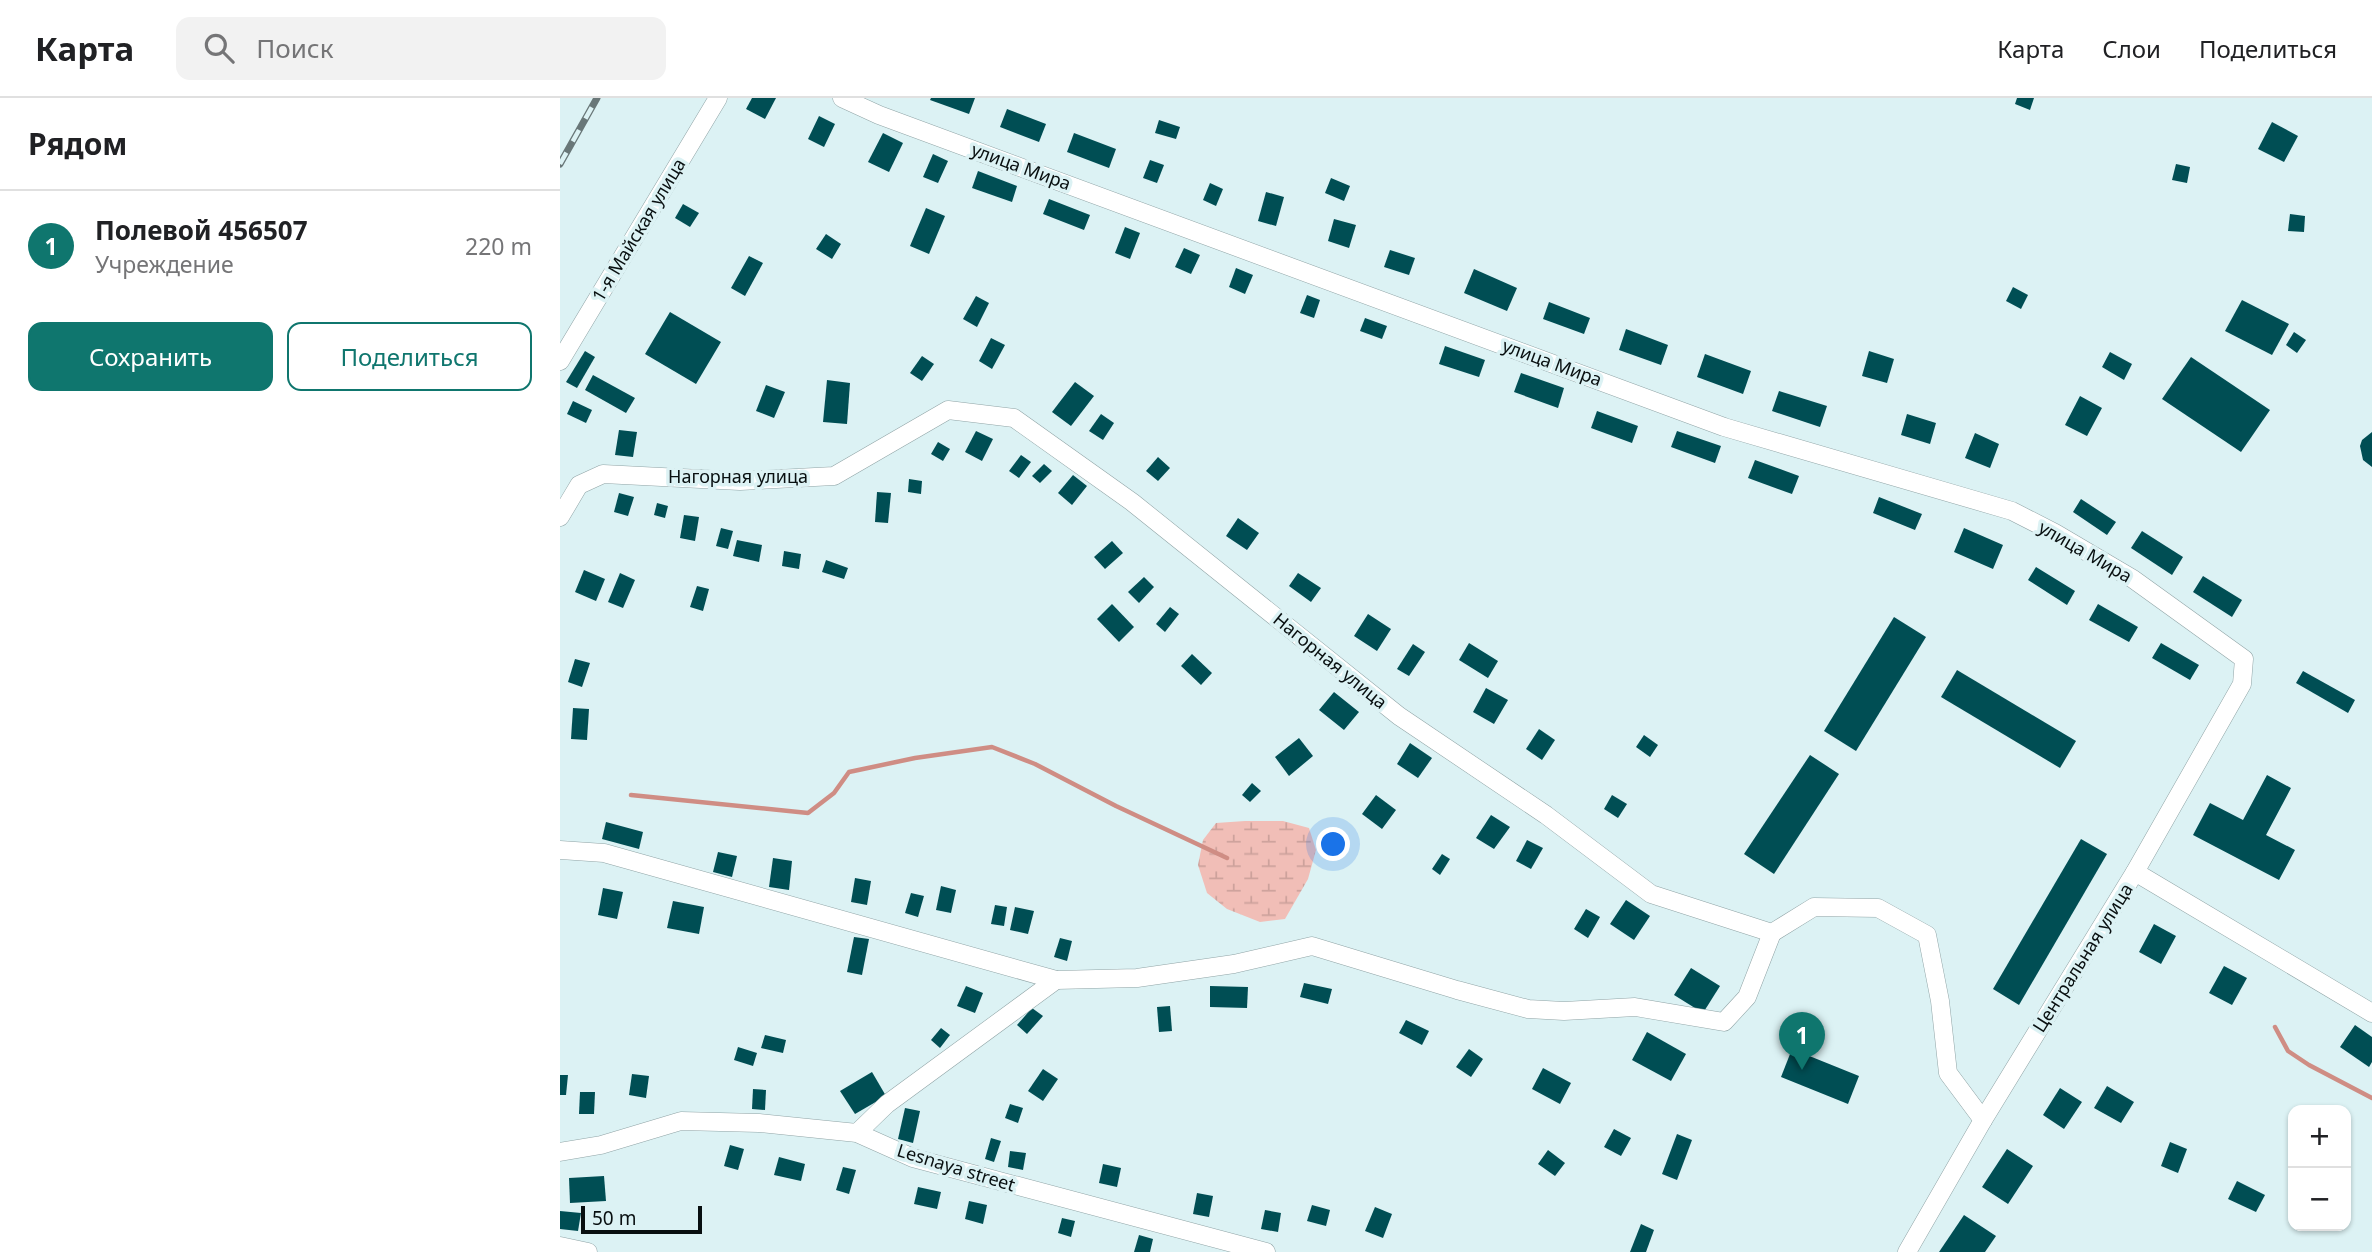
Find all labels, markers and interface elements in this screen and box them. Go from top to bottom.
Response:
search box [176,17,666,80]
text: Карта [35,26,134,71]
icon: search [200,29,238,67]
text: Поиск [256,30,333,66]
text: Карта [1997,32,2064,65]
text: Слои [2102,32,2161,65]
text: Поделиться [2199,32,2337,65]
text: Рядом [28,123,127,164]
street label: улица Мира [968,137,1074,195]
street label: 1-я Майская улица [586,154,690,305]
text: Полевой 456507 [95,212,308,248]
text: 1 [44,230,58,262]
text: 220 m [465,230,532,262]
text: Учреждение [95,248,234,280]
button: Сохранить [28,322,273,391]
button: Поделиться [287,322,532,391]
street label: улица Мира [1499,333,1605,391]
street label: Нагорная улица [668,464,808,488]
street label: улица Мира [2034,515,2137,588]
street label: Нагорная улица [1269,607,1393,714]
your location [1316,827,1350,861]
street label: Центральная улица [2027,879,2138,1036]
pin: 1 [1779,1012,1825,1070]
map controls [2288,1105,2351,1231]
button: + [2288,1105,2351,1168]
street label: Lesnaya street [894,1138,1019,1197]
button: − [2288,1168,2351,1231]
scale bar [581,1203,702,1235]
text: 50 m [592,1205,636,1231]

